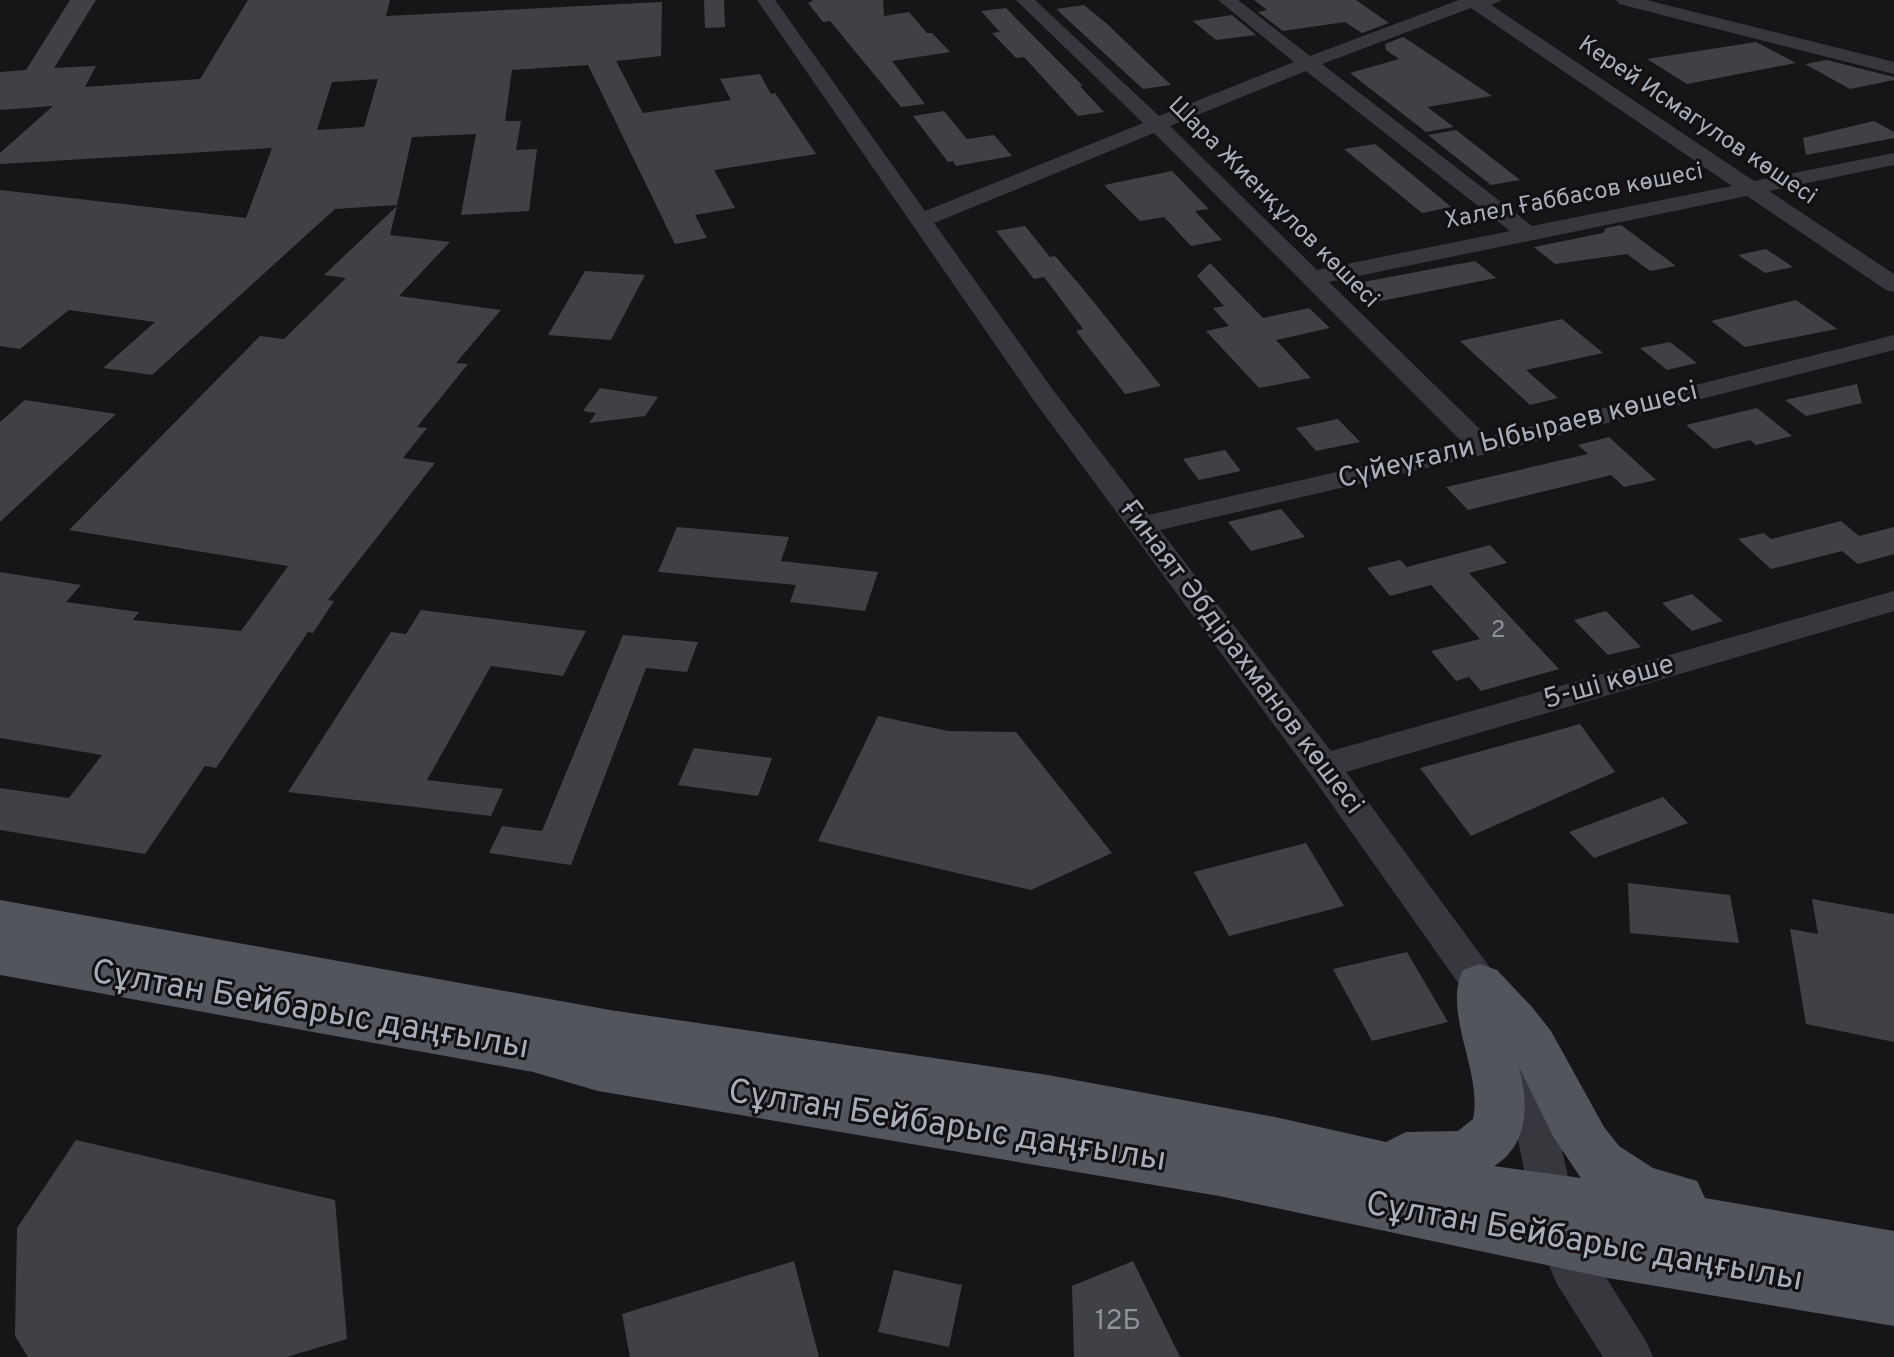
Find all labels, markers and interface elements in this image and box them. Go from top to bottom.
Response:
street label: Керей Исмагулов көшесі [1572,30,1822,212]
street label: Шара Жиенқұлов көшесі [1161,91,1385,315]
street label: Халел Ғаббасов көшесі [1442,157,1706,237]
street label: Сүйеуғали Ыбыраев көшесi [1334,374,1702,498]
street label: Ғинаят Әбдірахманов көшесі [1111,494,1371,822]
house number: 2 [1491,616,1505,646]
street label: 5-шi көше [1539,647,1679,719]
street label: Сұлтан Бейбарыс даңғылы [88,951,532,1071]
street label: Сұлтан Бейбарыс даңғылы [725,1071,1169,1183]
street label: Сұлтан Бейбарыс даңғылы [1362,1183,1806,1303]
house number: 12Б [1095,1304,1141,1340]

